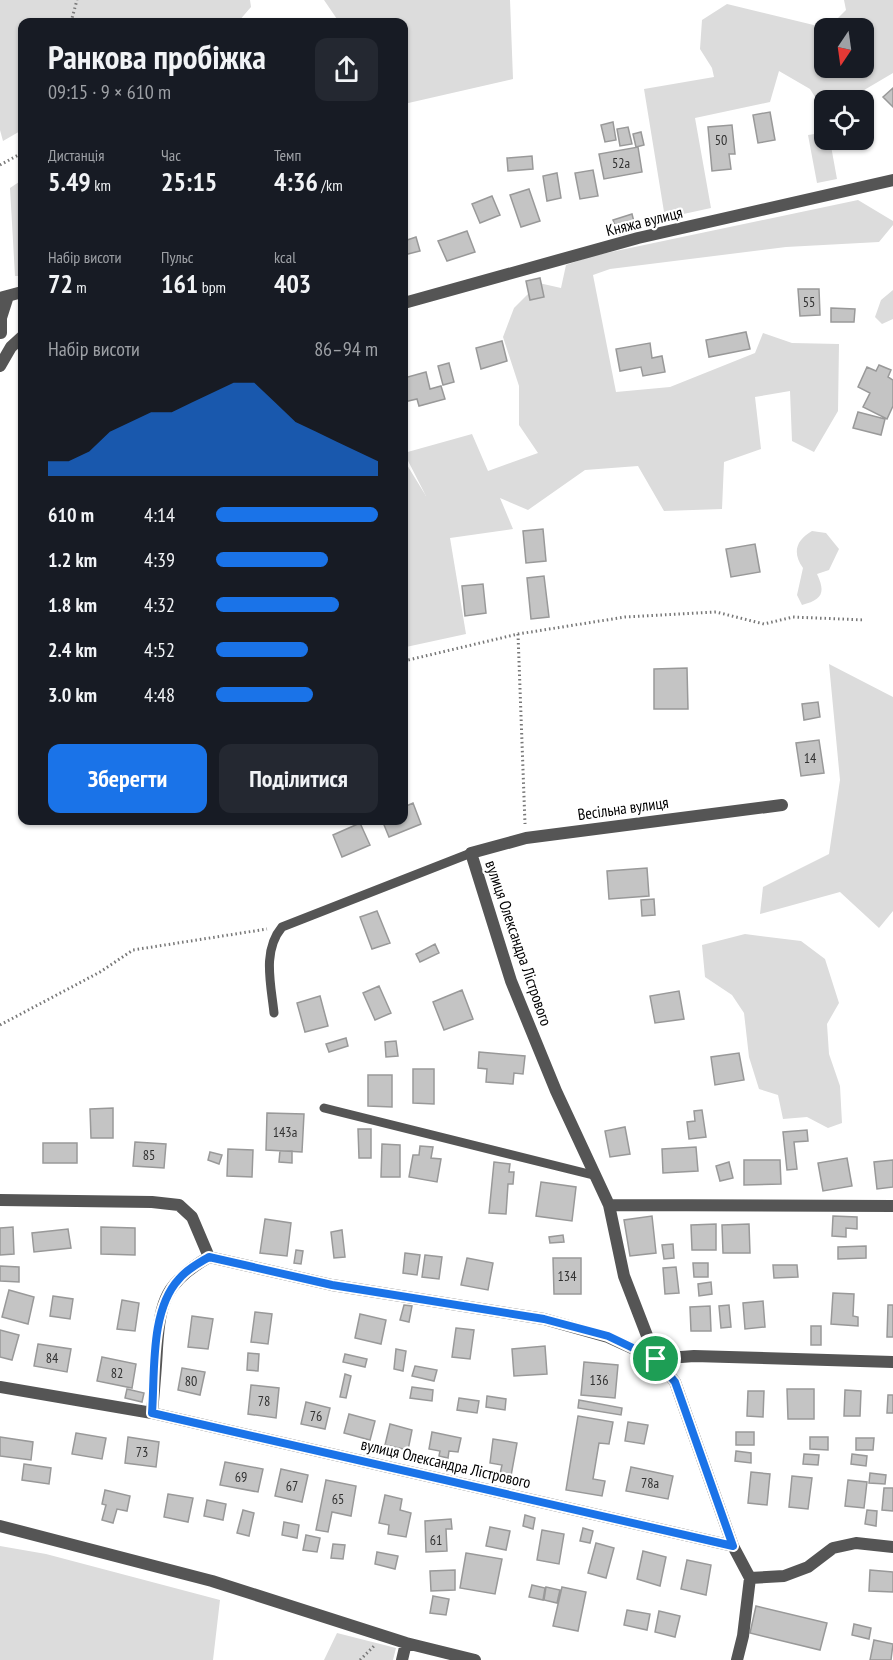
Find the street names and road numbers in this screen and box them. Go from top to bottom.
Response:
street label: Княжа вулиця [604,202,684,240]
street label: Весільна вулиця [576,792,670,824]
street label: вулиця Олександра Лістрового [481,858,557,1028]
street label: вулиця Олександра Лістрового [359,1434,533,1492]

